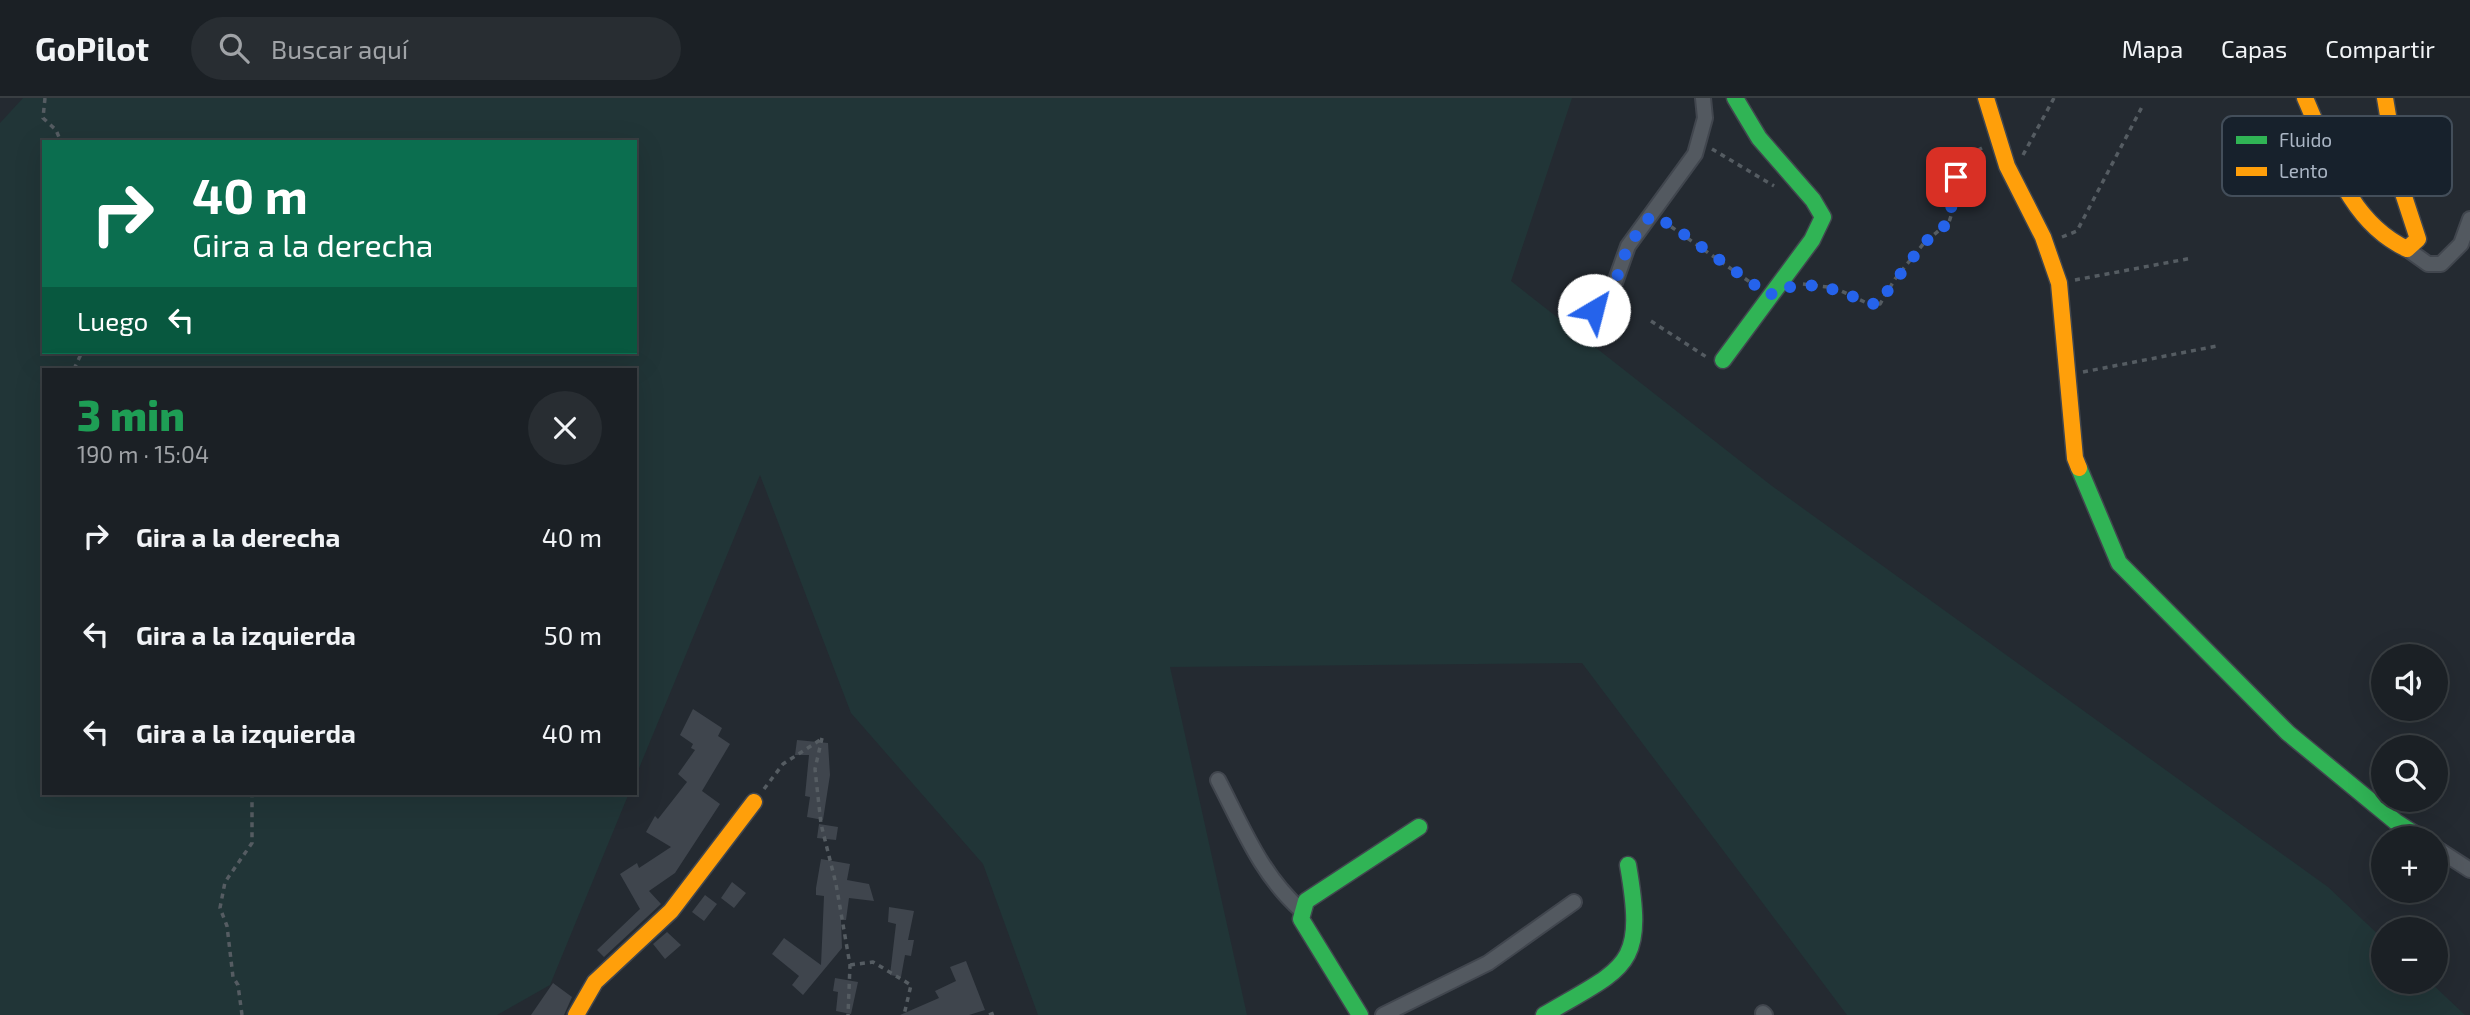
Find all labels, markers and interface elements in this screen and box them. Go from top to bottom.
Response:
search box [191,17,681,80]
text: GoPilot [35,28,149,68]
icon: search [215,29,253,67]
text: Buscar aquí [271,33,408,64]
text: Mapa [2122,34,2183,63]
text: Capas [2221,34,2287,63]
text: Compartir [2325,34,2435,63]
legend [2222,116,2452,196]
text: Fluido [2279,128,2332,151]
pin [1926,147,1986,207]
icon: arrive [1937,158,1975,196]
text: Lento [2279,159,2328,182]
text: 40 m [192,165,308,224]
icon: right [77,168,168,259]
text: Gira a la derecha [192,225,433,263]
position arrow [1557,273,1631,347]
icon: left [162,301,200,339]
text: Luego [77,305,148,336]
text: 3 min [77,389,185,439]
button: close [528,391,602,465]
text: 190 m · 15:04 [77,440,209,468]
icon: right [77,517,115,555]
text: Gira a la derecha [136,521,340,552]
text: 40 m [542,521,602,552]
icon: left [77,615,115,653]
text: Gira a la izquierda [136,619,356,650]
text: 50 m [544,619,602,650]
map controls [2371,644,2448,994]
button: sound [2371,644,2448,721]
icon: left [77,713,115,751]
text: Gira a la izquierda [136,717,356,748]
text: 40 m [542,717,602,748]
button: search [2371,735,2448,812]
button: + [2371,826,2448,903]
button: − [2371,917,2448,994]

